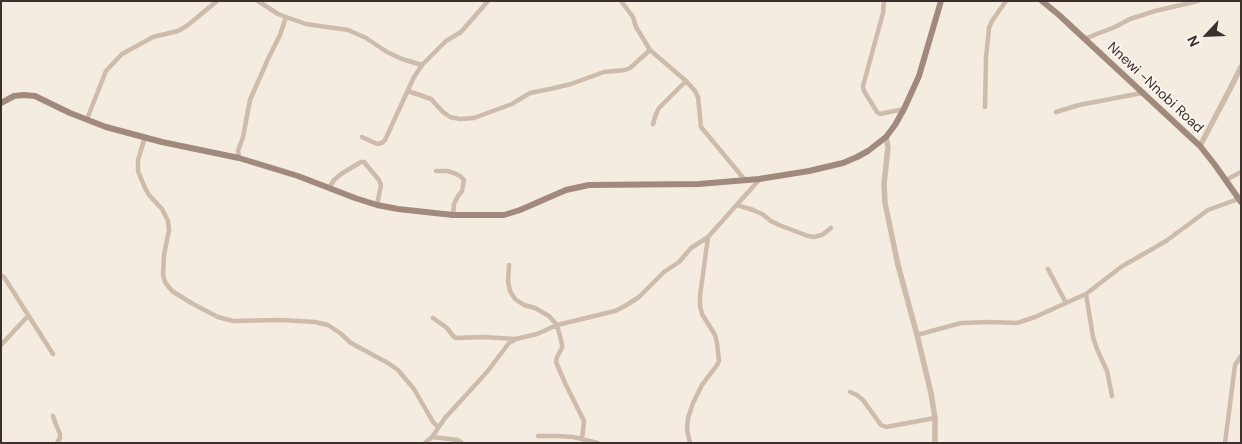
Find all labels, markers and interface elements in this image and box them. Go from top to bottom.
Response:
north arrow [1182,10,1232,60]
street label: Nnewi -Nnobi Road [1103,39,1207,137]

